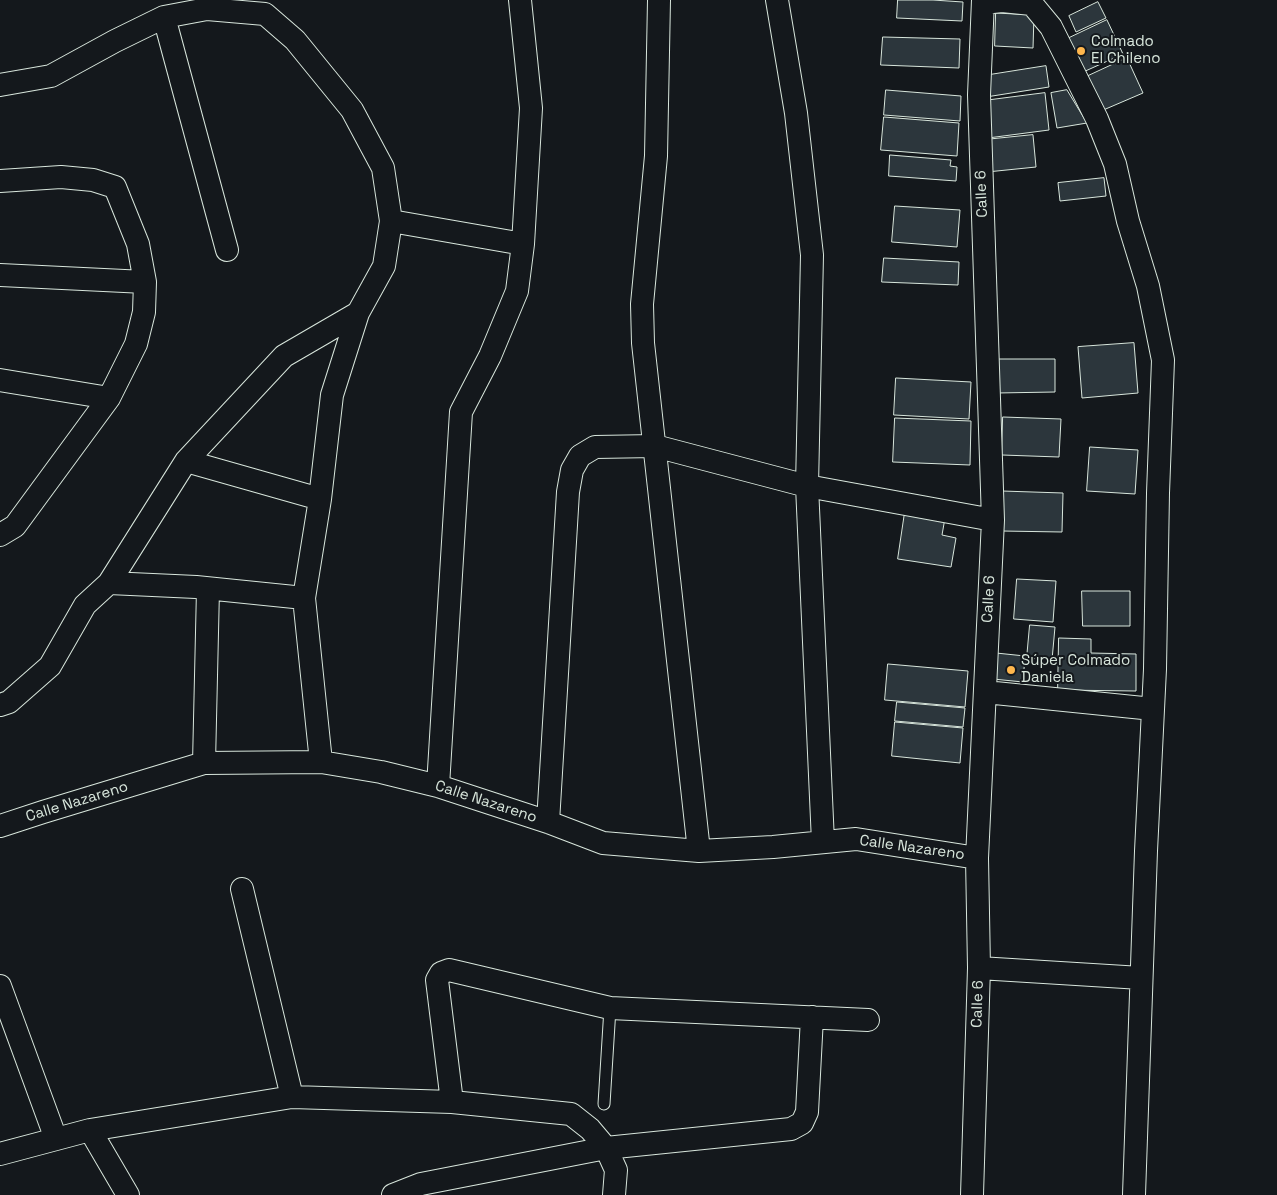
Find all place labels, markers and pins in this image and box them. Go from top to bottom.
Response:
place label: Colmado El Chileno [1091,33,1160,68]
marker: Colmado El Chileno [1075,45,1087,57]
place label: Súper Colmado Daniela [1021,652,1130,687]
marker: Súper Colmado Daniela [1005,664,1017,676]

